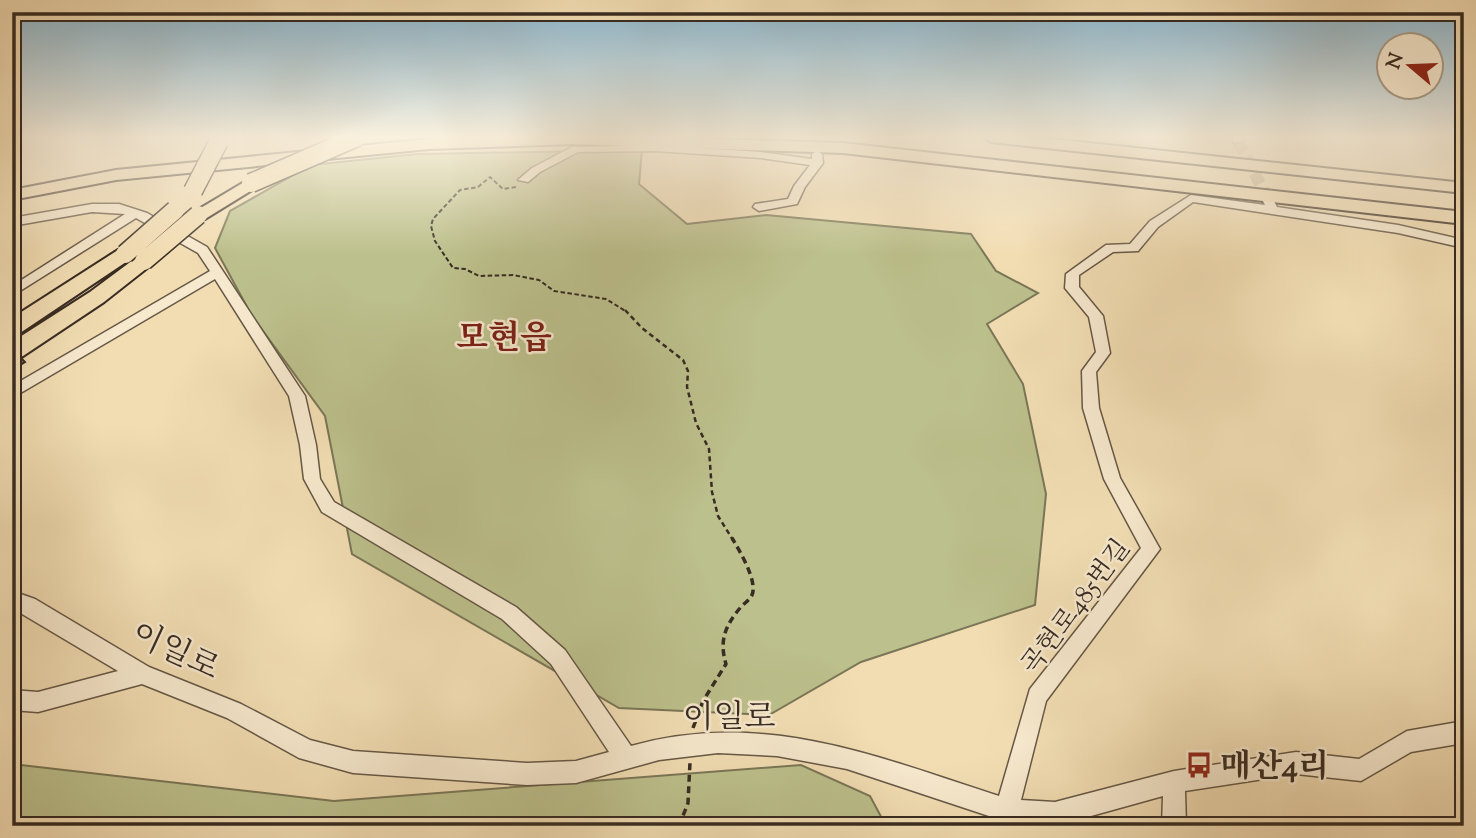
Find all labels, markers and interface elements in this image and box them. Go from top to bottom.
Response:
north arrow [1374,32,1444,102]
text: N [1381,50,1412,73]
district label: 모현읍 [456,316,552,364]
street label: 곡현로485번길 [1014,532,1140,683]
street label: 이일로 [123,612,227,693]
street label: 이일로 [683,696,775,742]
place label: 매산4리 [1220,745,1329,791]
bus stop icon: 매산4리 [1184,750,1214,780]

